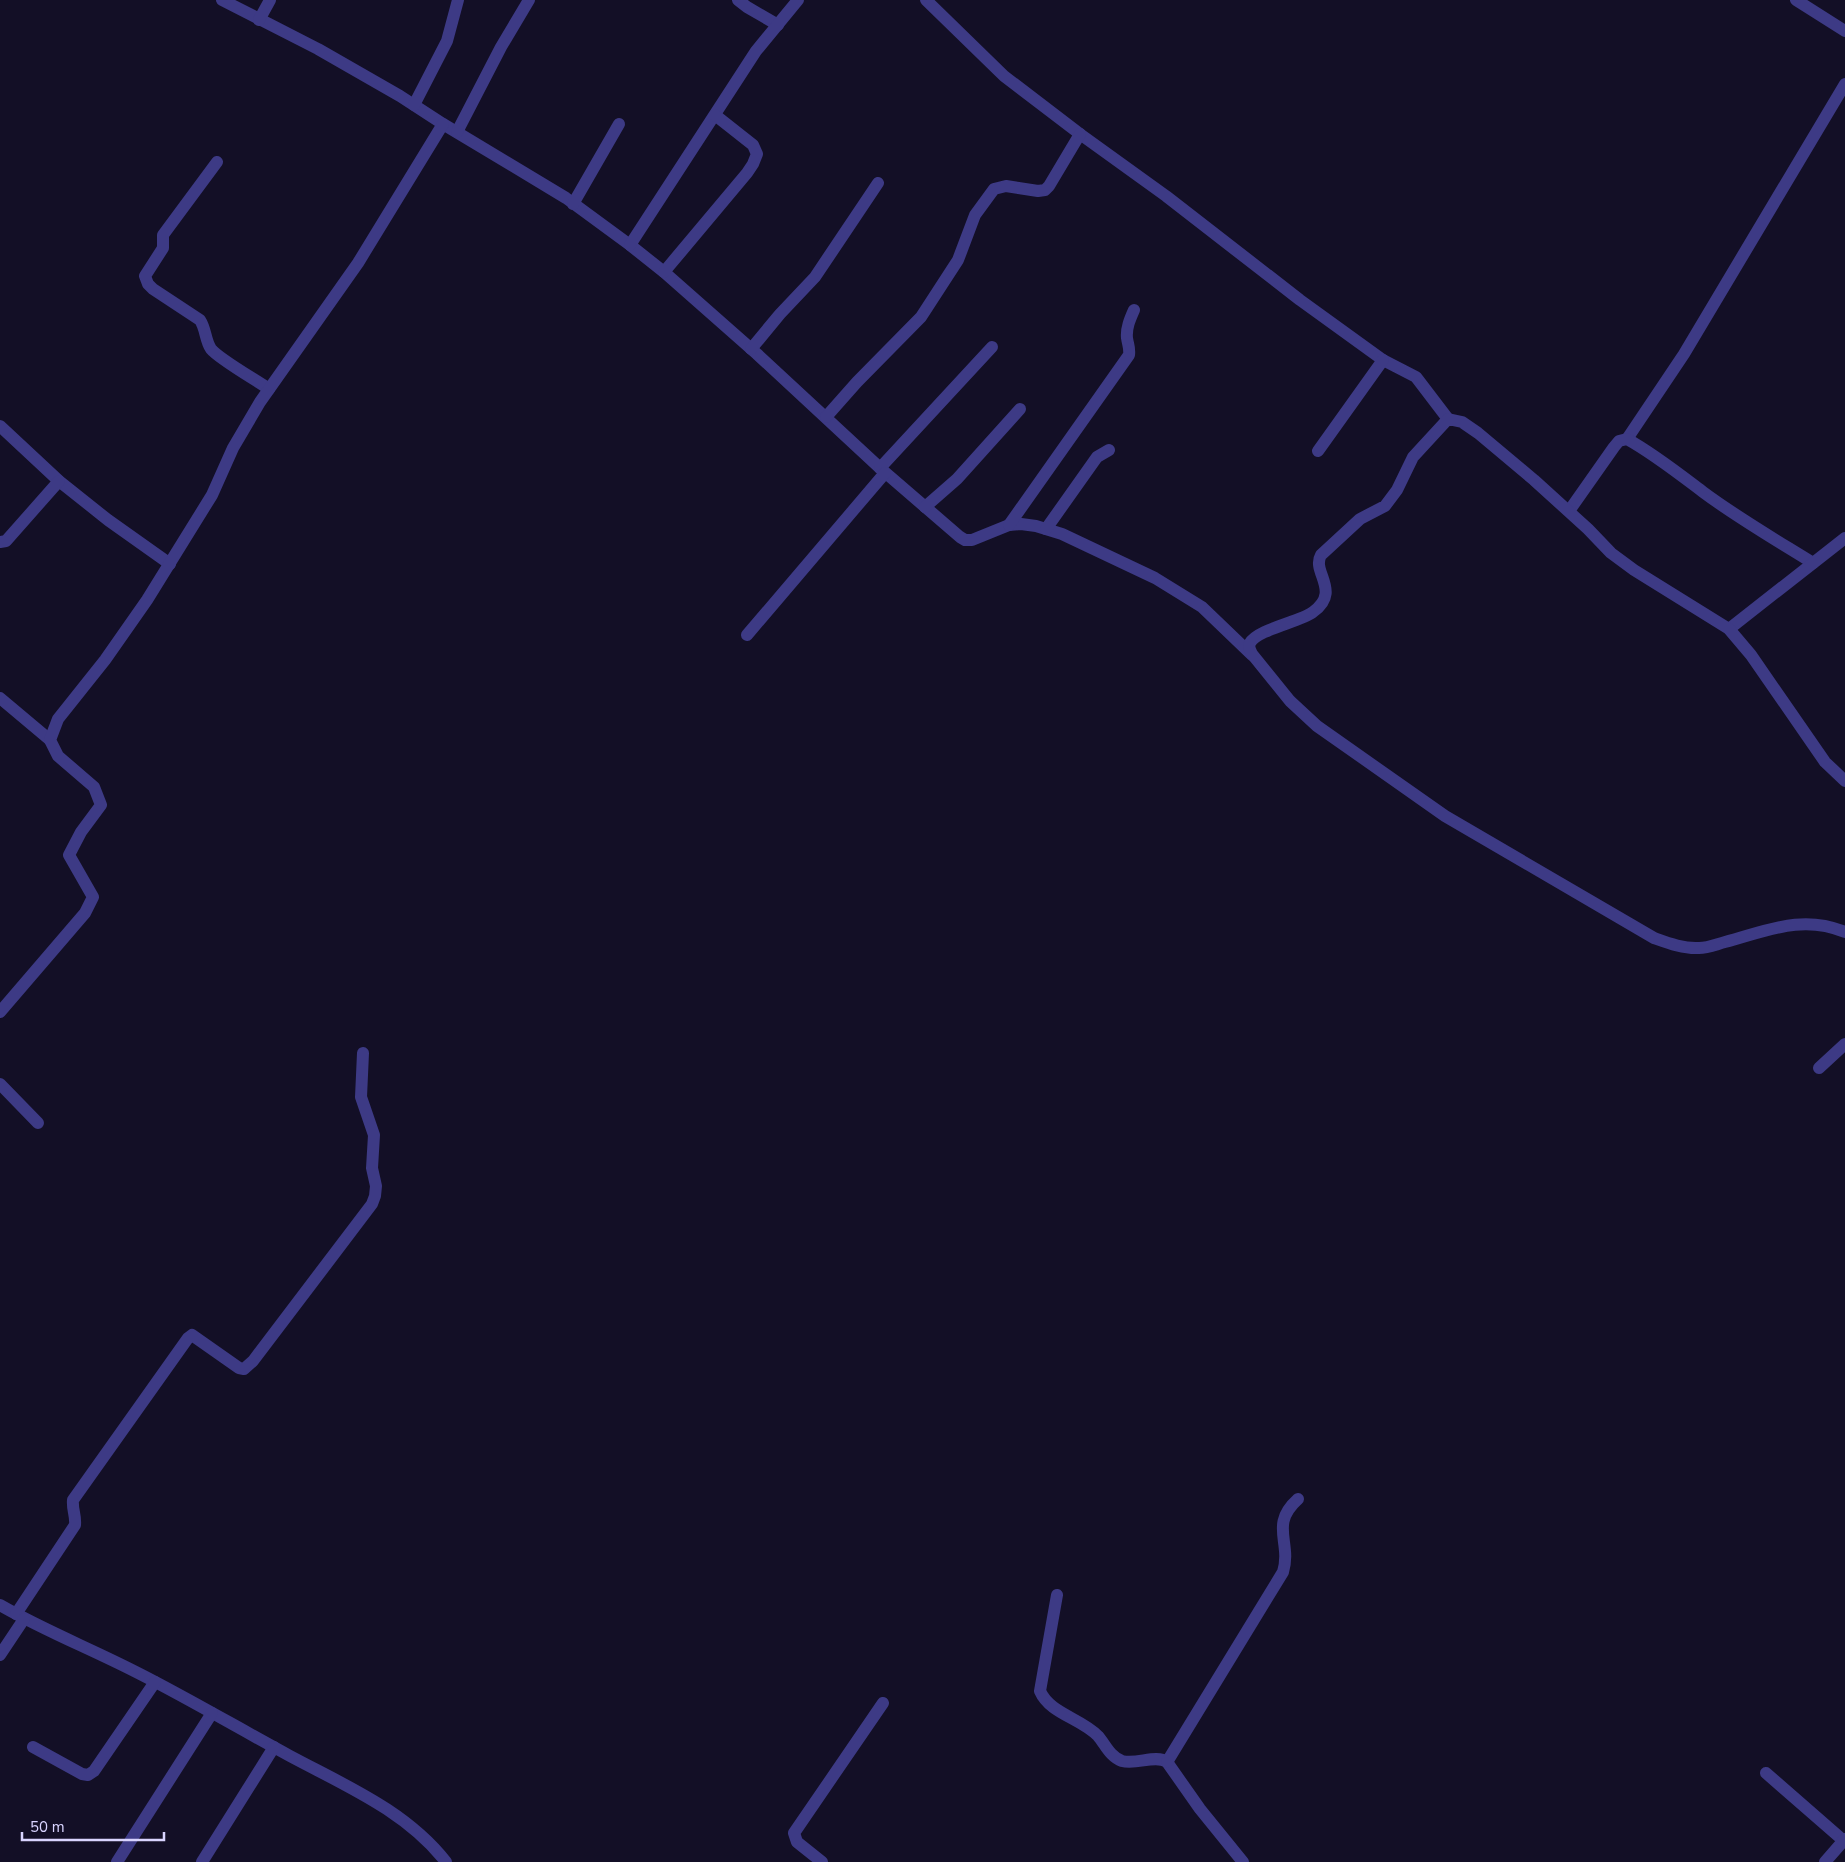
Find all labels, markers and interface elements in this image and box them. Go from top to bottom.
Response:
scale bar [22,1810,165,1842]
text: 50 m [30,1817,65,1837]

